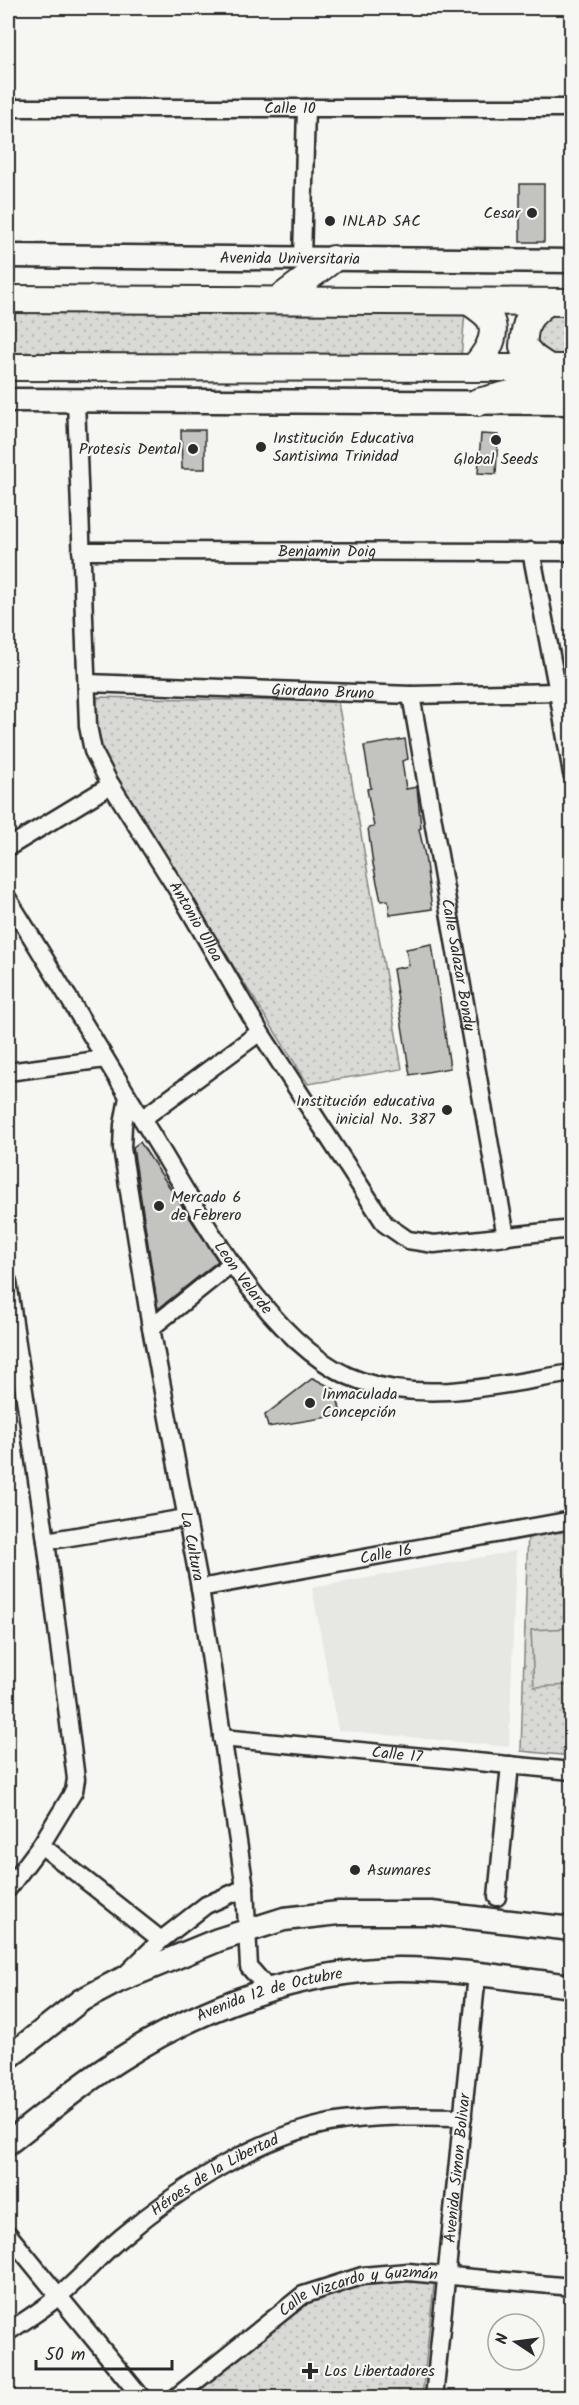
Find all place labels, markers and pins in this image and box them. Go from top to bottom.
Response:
place label: Cesar [484,201,522,226]
marker: Cesar [525,206,539,220]
place label: INLAD SAC [342,209,421,234]
marker: INLAD SAC [323,214,337,228]
place label: Institución Educativa Santisima Trinidad [273,426,414,469]
marker: Global Seeds [489,433,503,447]
place label: Protesis Dental [79,437,181,462]
marker: Institución Educativa Santisima Trinidad [254,440,268,454]
marker: Protesis Dental [186,442,200,456]
place label: Global Seeds [454,447,539,472]
place label: Institución educativa inicial No. 387 [296,1089,436,1132]
marker: Institución educativa inicial No. 387 [440,1103,454,1117]
place label: Mercado 6 de Febrero [171,1185,242,1228]
marker: Mercado 6 de Febrero [152,1199,166,1213]
place label: Inmaculada Concepción [322,1382,397,1425]
marker: Inmaculada Concepción [303,1396,317,1410]
place label: Asumares [367,1858,431,1883]
marker: Asumares [348,1863,362,1877]
place label: Los Libertadores [324,2359,435,2384]
marker: Los Libertadores [301,2362,319,2380]

